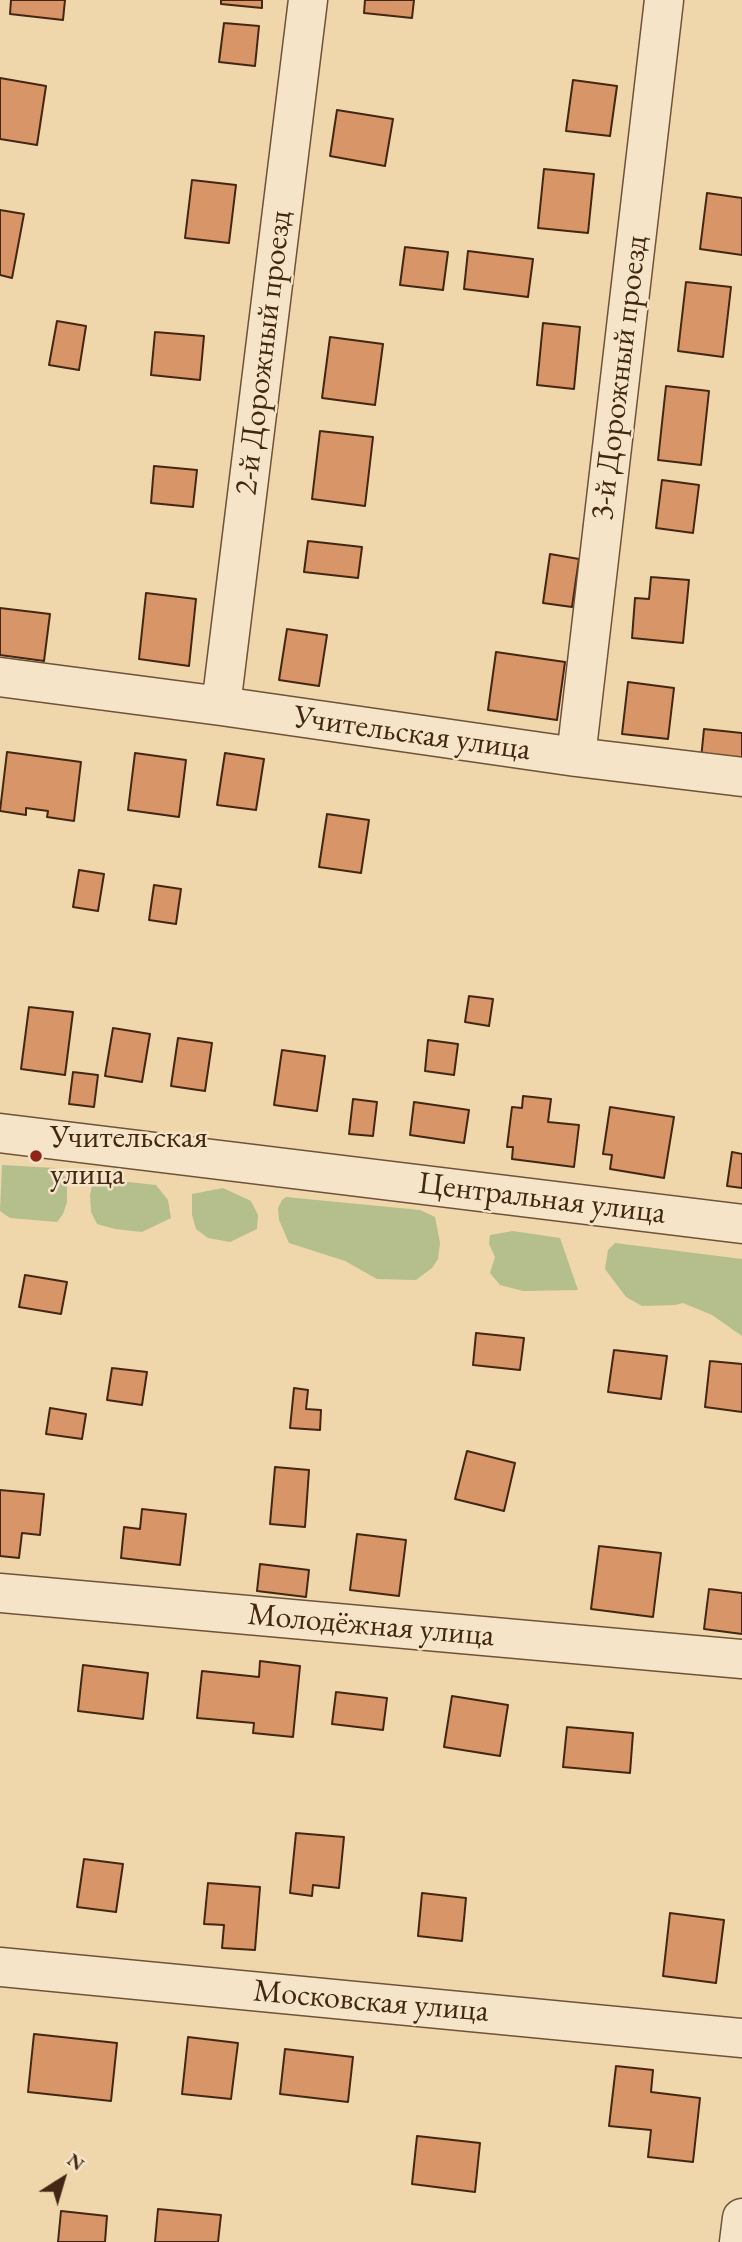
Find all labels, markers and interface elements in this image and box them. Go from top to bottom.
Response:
street label: 2-й Дорожный проезд [227,208,301,498]
street label: 3-й Дорожный проезд [583,233,657,523]
street label: Учительская улица [291,698,533,770]
place label: Учительская улица [50,1119,208,1194]
marker: Учительская улица [28,1148,44,1164]
street label: Центральная улица [416,1165,668,1233]
street label: Молодёжная улица [246,1596,496,1656]
street label: Московская улица [252,1973,490,2031]
north arrow [28,2144,98,2214]
text: N [62,2147,90,2176]

